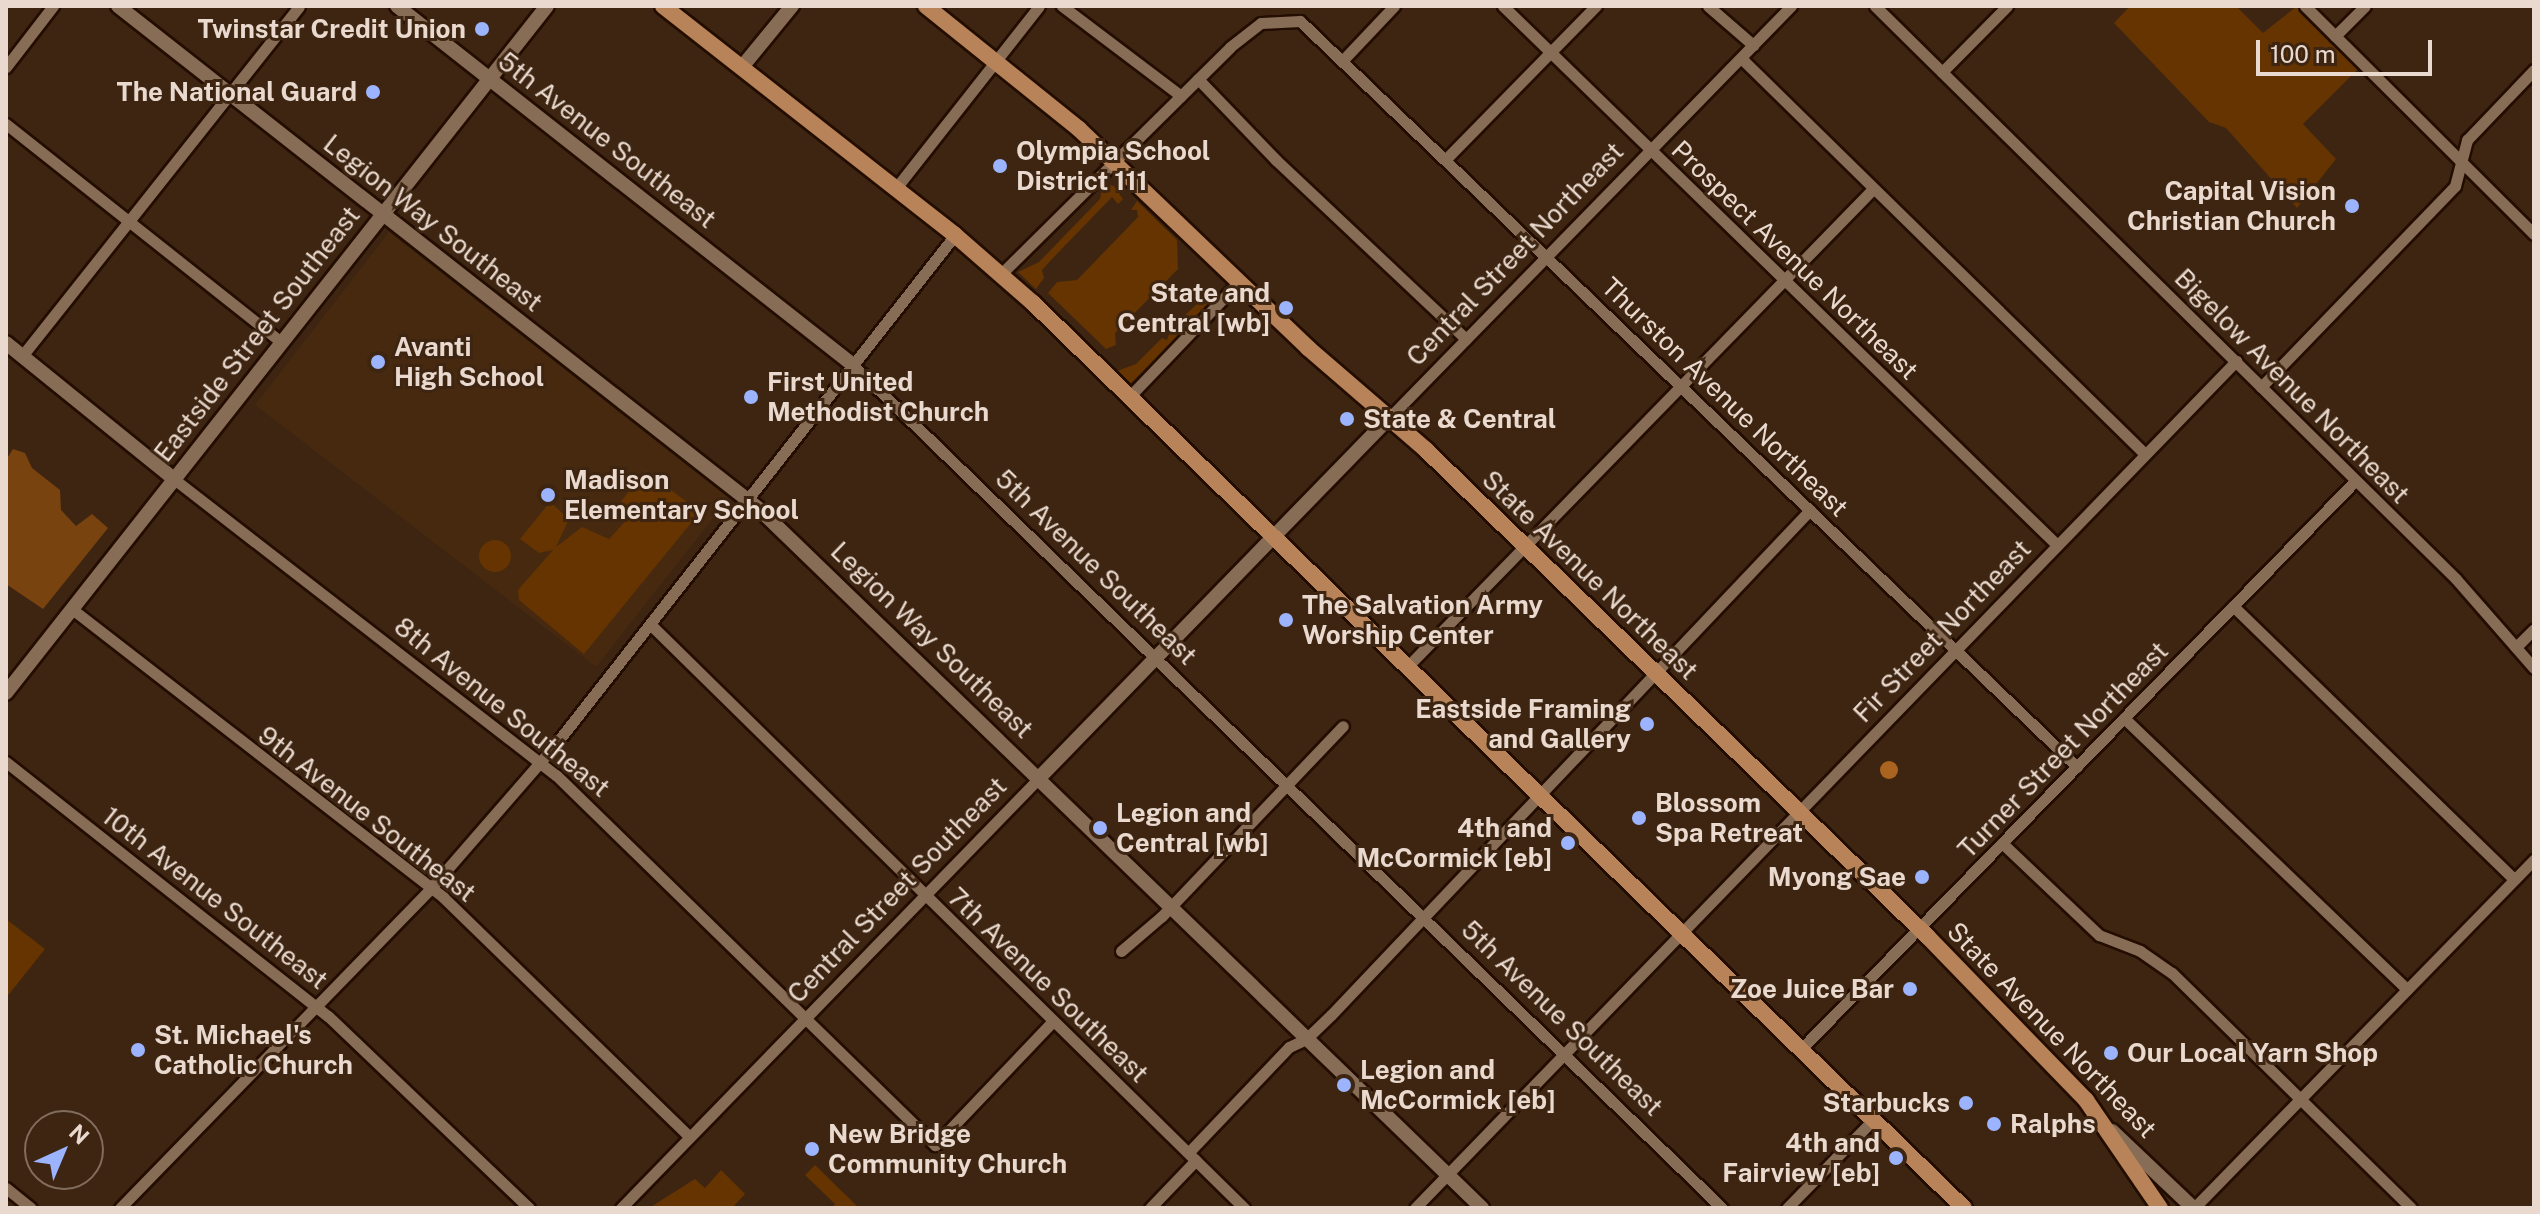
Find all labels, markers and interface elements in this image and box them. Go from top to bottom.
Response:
place label: Twinstar Credit Union [197,13,466,45]
marker: Twinstar Credit Union [473,20,491,38]
scale bar [2260,24,2436,74]
text: 100 m [2270,40,2336,68]
street label: 5th Avenue Southeast [492,45,722,235]
place label: The National Guard [117,76,357,108]
marker: The National Guard [364,83,382,101]
street label: Legion Way Southeast [317,128,549,318]
street label: Prospect Avenue Northeast [1665,134,1925,386]
place label: Olympia School District 111 [1016,135,1210,196]
street label: Central Street Northeast [1400,136,1630,372]
marker: Olympia School District 111 [991,157,1009,175]
place label: Capital Vision Christian Church [2127,175,2336,236]
marker: Capital Vision Christian Church [2343,197,2361,215]
street label: Eastside Street Southeast [148,200,366,468]
street label: Bigelow Avenue Northeast [2168,262,2416,510]
street label: Thurston Avenue Northeast [1595,271,1855,523]
place label: State and Central [wb] [1117,277,1270,338]
marker: State and Central [wb] [1277,299,1295,317]
place label: Avanti High School [394,331,544,392]
marker: Avanti High School [369,353,387,371]
place label: First United Methodist Church [767,366,989,428]
marker: First United Methodist Church [742,388,760,406]
place label: State & Central [1363,403,1556,435]
marker: State & Central [1338,410,1356,428]
street label: 5th Avenue Southeast [989,463,1203,671]
place label: Madison Elementary School [564,464,799,526]
street label: State Avenue Northeast [1476,464,1704,686]
marker: Madison Elementary School [539,486,557,504]
street label: Fir Street Northeast [1847,533,2037,729]
street label: Legion Way Southeast [824,535,1040,745]
place label: The Salvation Army Worship Center [1302,589,1543,650]
street label: 8th Avenue Southeast [388,611,616,803]
marker: The Salvation Army Worship Center [1277,611,1295,629]
street label: Turner Street Northeast [1952,635,2174,865]
place label: Eastside Framing and Gallery [1415,693,1631,754]
marker: Eastside Framing and Gallery [1638,715,1656,733]
street label: 9th Avenue Southeast [252,719,482,909]
street label: Central Street Southeast [781,771,1013,1009]
place label: Blossom Spa Retreat [1655,787,1803,848]
place label: Legion and Central [wb] [1116,797,1269,858]
street label: 10th Avenue Southeast [96,800,334,996]
marker: Blossom Spa Retreat [1630,809,1648,827]
place label: 4th and McCormick [eb] [1357,812,1552,874]
marker: Legion and Central [wb] [1091,819,1109,837]
marker: 4th and McCormick [eb] [1559,834,1577,852]
place label: Myong Sae [1768,861,1906,893]
marker: Myong Sae [1913,868,1931,886]
street label: 7th Avenue Southeast [941,881,1155,1089]
street label: 5th Avenue Southeast [1455,914,1669,1122]
street label: State Avenue Northeast [1941,916,2163,1144]
place label: Zoe Juice Bar [1730,973,1894,1005]
marker: Zoe Juice Bar [1901,980,1919,998]
place label: St. Michael's Catholic Church [154,1019,353,1080]
place label: Our Local Yarn Shop [2127,1037,2378,1069]
marker: St. Michael's Catholic Church [129,1041,147,1059]
marker: Our Local Yarn Shop [2102,1044,2120,1062]
place label: Legion and McCormick [eb] [1360,1054,1555,1116]
marker: Legion and McCormick [eb] [1335,1076,1353,1094]
place label: Starbucks [1823,1087,1950,1119]
marker: Starbucks [1957,1094,1975,1112]
place label: Ralphs [2010,1108,2096,1140]
north arrow [24,1110,104,1190]
marker: Ralphs [1985,1115,2003,1133]
place label: New Bridge Community Church [828,1118,1067,1180]
text: N [64,1119,95,1150]
place label: 4th and Fairview [eb] [1722,1127,1880,1188]
marker: New Bridge Community Church [803,1140,821,1158]
marker: 4th and Fairview [eb] [1887,1149,1905,1167]

